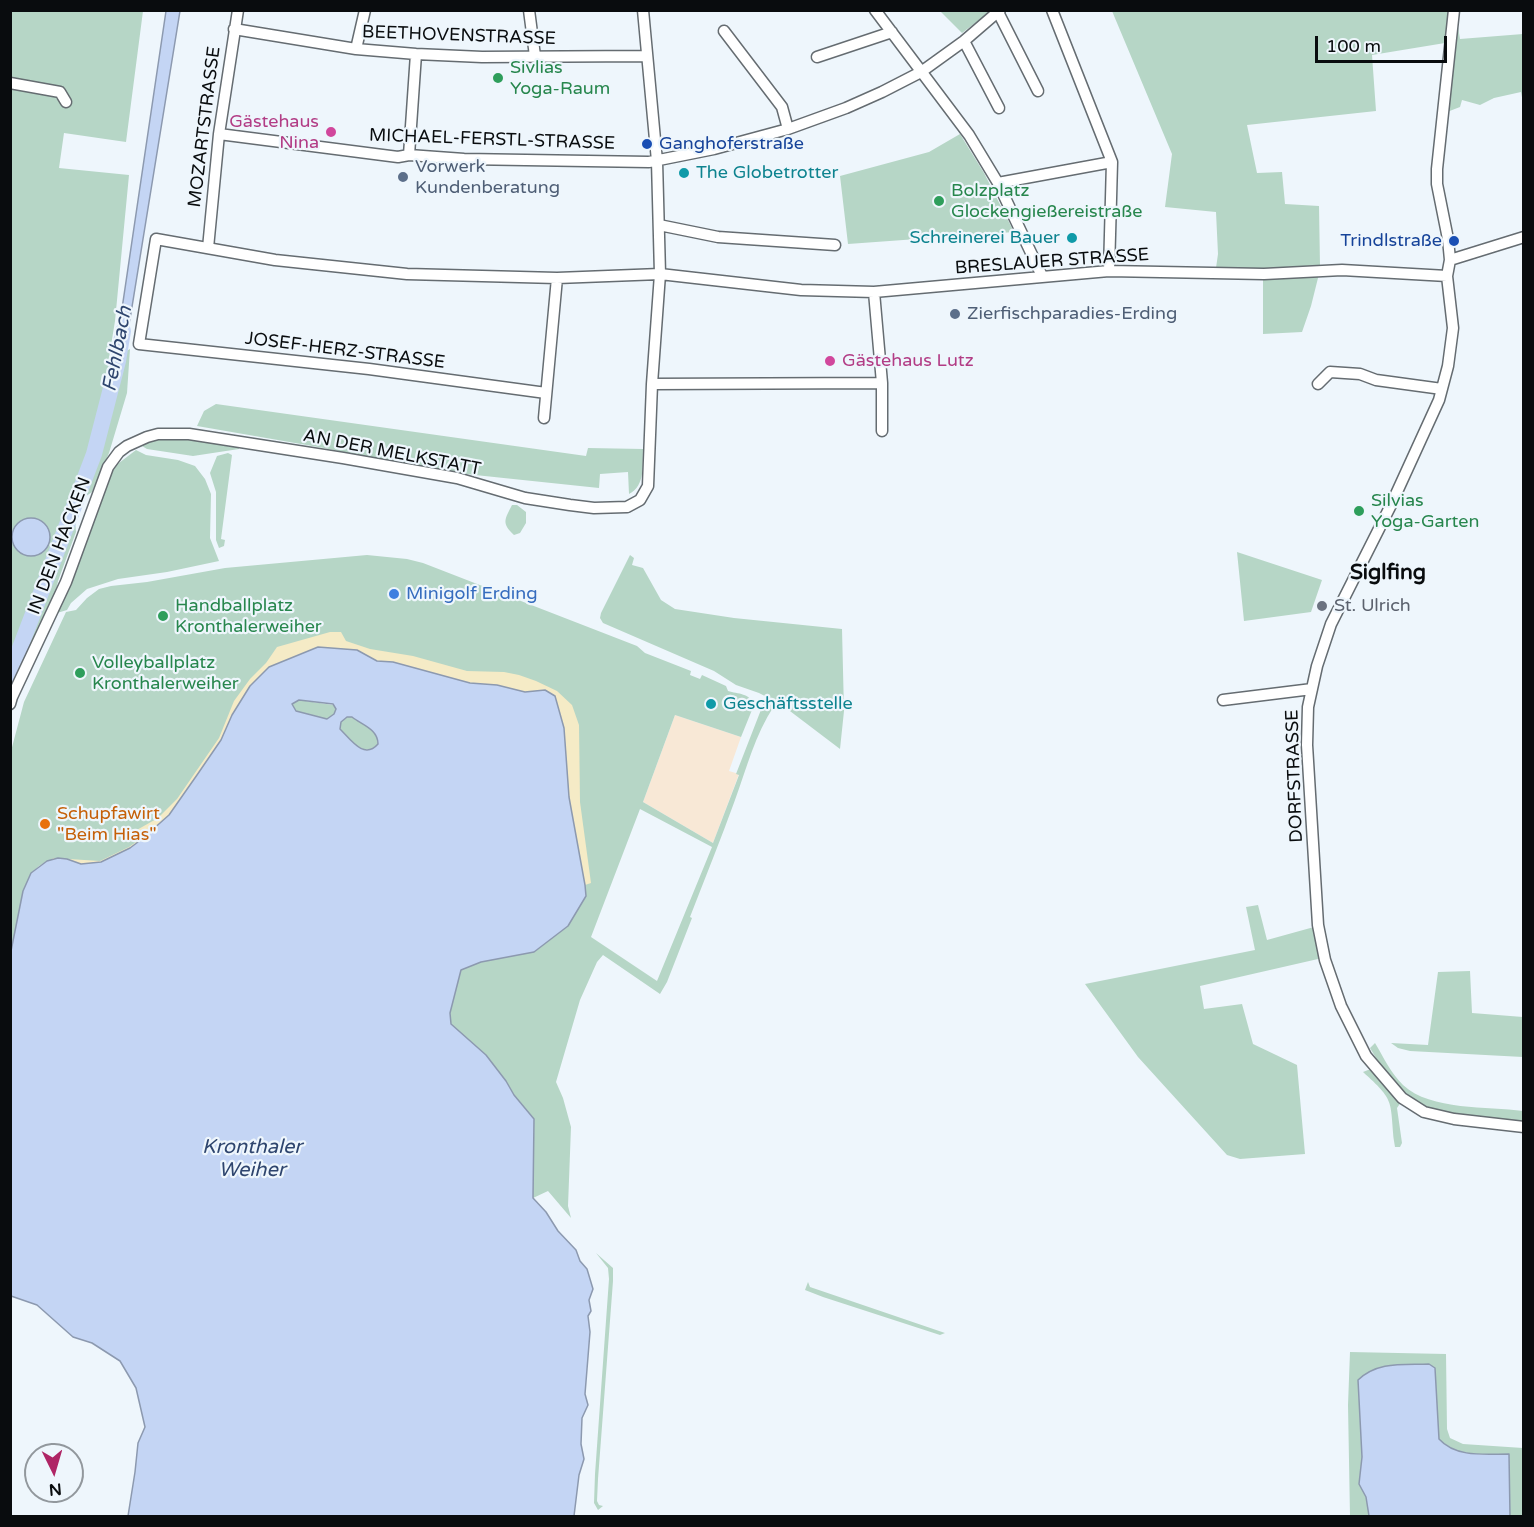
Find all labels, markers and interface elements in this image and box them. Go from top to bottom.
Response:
street label: BEETHOVENSTRASSE [362,22,556,50]
scale bar [1318,24,1450,62]
text: 100 m [1326,35,1381,57]
street label: MOZARTSTRASSE [184,45,226,209]
place label: Sivlias Yoga-Raum [510,57,610,100]
marker: Sivlias Yoga-Raum [491,71,505,85]
place label: Gästehaus Nina [229,111,319,154]
marker: Gästehaus Nina [324,125,338,139]
street label: MICHAEL-FERSTL-STRASSE [368,125,616,155]
place label: Ganghoferstraße [659,133,804,155]
marker: Ganghoferstraße [640,137,654,151]
place label: Vorwerk Kundenberatung [415,156,560,198]
place label: The Globetrotter [696,162,838,184]
marker: The Globetrotter [677,166,691,180]
marker: Vorwerk Kundenberatung [396,170,410,184]
place label: Bolzplatz Glockengießereistraße [951,180,1142,222]
marker: Bolzplatz Glockengießereistraße [932,194,946,208]
place label: Schreinerei Bauer [909,227,1060,249]
place label: Trindlstraße [1340,230,1442,252]
marker: Schreinerei Bauer [1065,231,1079,245]
marker: Trindlstraße [1447,234,1461,248]
street label: BRESLAUER STRASSE [954,244,1150,280]
place label: Zierfischparadies-Erding [967,303,1177,325]
water label: Fehlbach [98,304,138,394]
marker: Zierfischparadies-Erding [948,307,962,321]
street label: JOSEF-HERZ-STRASSE [244,328,446,374]
place label: Gästehaus Lutz [842,350,974,372]
marker: Gästehaus Lutz [823,354,837,368]
street label: AN DER MELKSTATT [301,425,483,481]
street label: IN DEN HACKEN [24,474,96,618]
place label: Silvias Yoga-Garten [1371,490,1479,532]
marker: Silvias Yoga-Garten [1352,504,1366,518]
district label: Siglfing [1350,560,1426,586]
place label: Minigolf Erding [406,583,538,605]
marker: Minigolf Erding [387,587,401,601]
place label: Handballplatz Kronthalerweiher [175,595,322,638]
place label: St. Ulrich [1334,595,1411,617]
marker: St. Ulrich [1315,599,1329,613]
marker: Handballplatz Kronthalerweiher [156,609,170,623]
place label: Volleyballplatz Kronthalerweiher [92,652,239,694]
marker: Volleyballplatz Kronthalerweiher [73,666,87,680]
place label: Geschäftsstelle [723,693,853,715]
marker: Geschäftsstelle [704,697,718,711]
street label: DORFSTRASSE [1282,709,1308,843]
place label: Schupfawirt "Beim Hias" [57,803,160,846]
marker: Schupfawirt "Beim Hias" [38,817,52,831]
water label: Kronthaler Weiher [202,1136,302,1183]
north arrow [24,1443,84,1503]
text: N [48,1478,63,1499]

